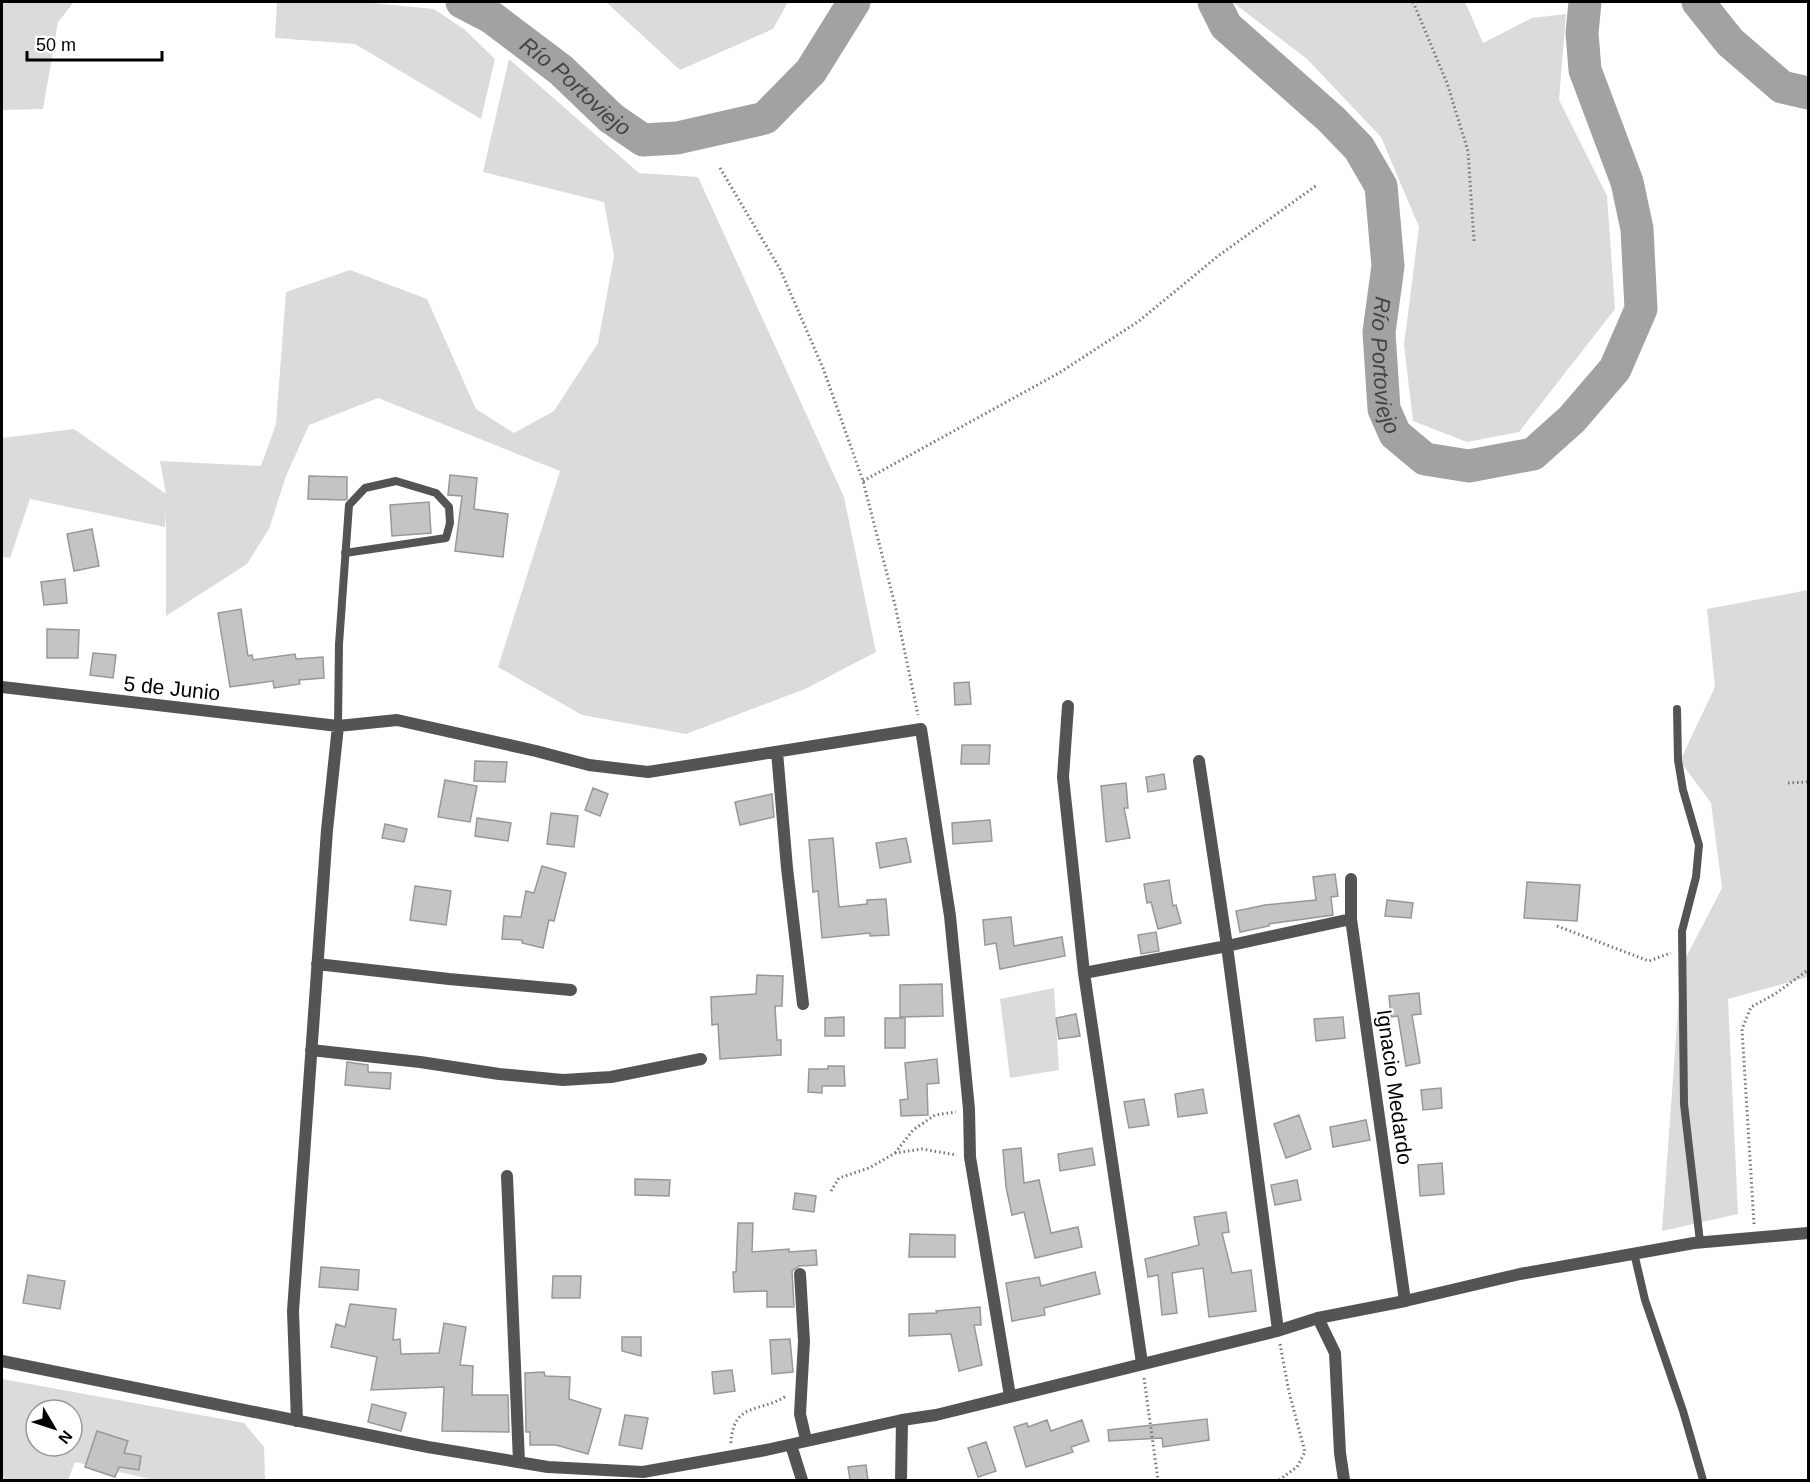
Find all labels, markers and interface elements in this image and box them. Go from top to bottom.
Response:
scale bar [27,24,162,62]
water label: Río Portoviejo [515,31,636,140]
text: 50 m [36,35,76,55]
water label: Río Portoviejo [1366,295,1406,438]
street label: 5 de Junio [123,671,221,705]
street label: Ignacio Medardo [1373,1008,1417,1166]
north arrow [24,1398,84,1458]
text: N [55,1427,76,1447]

